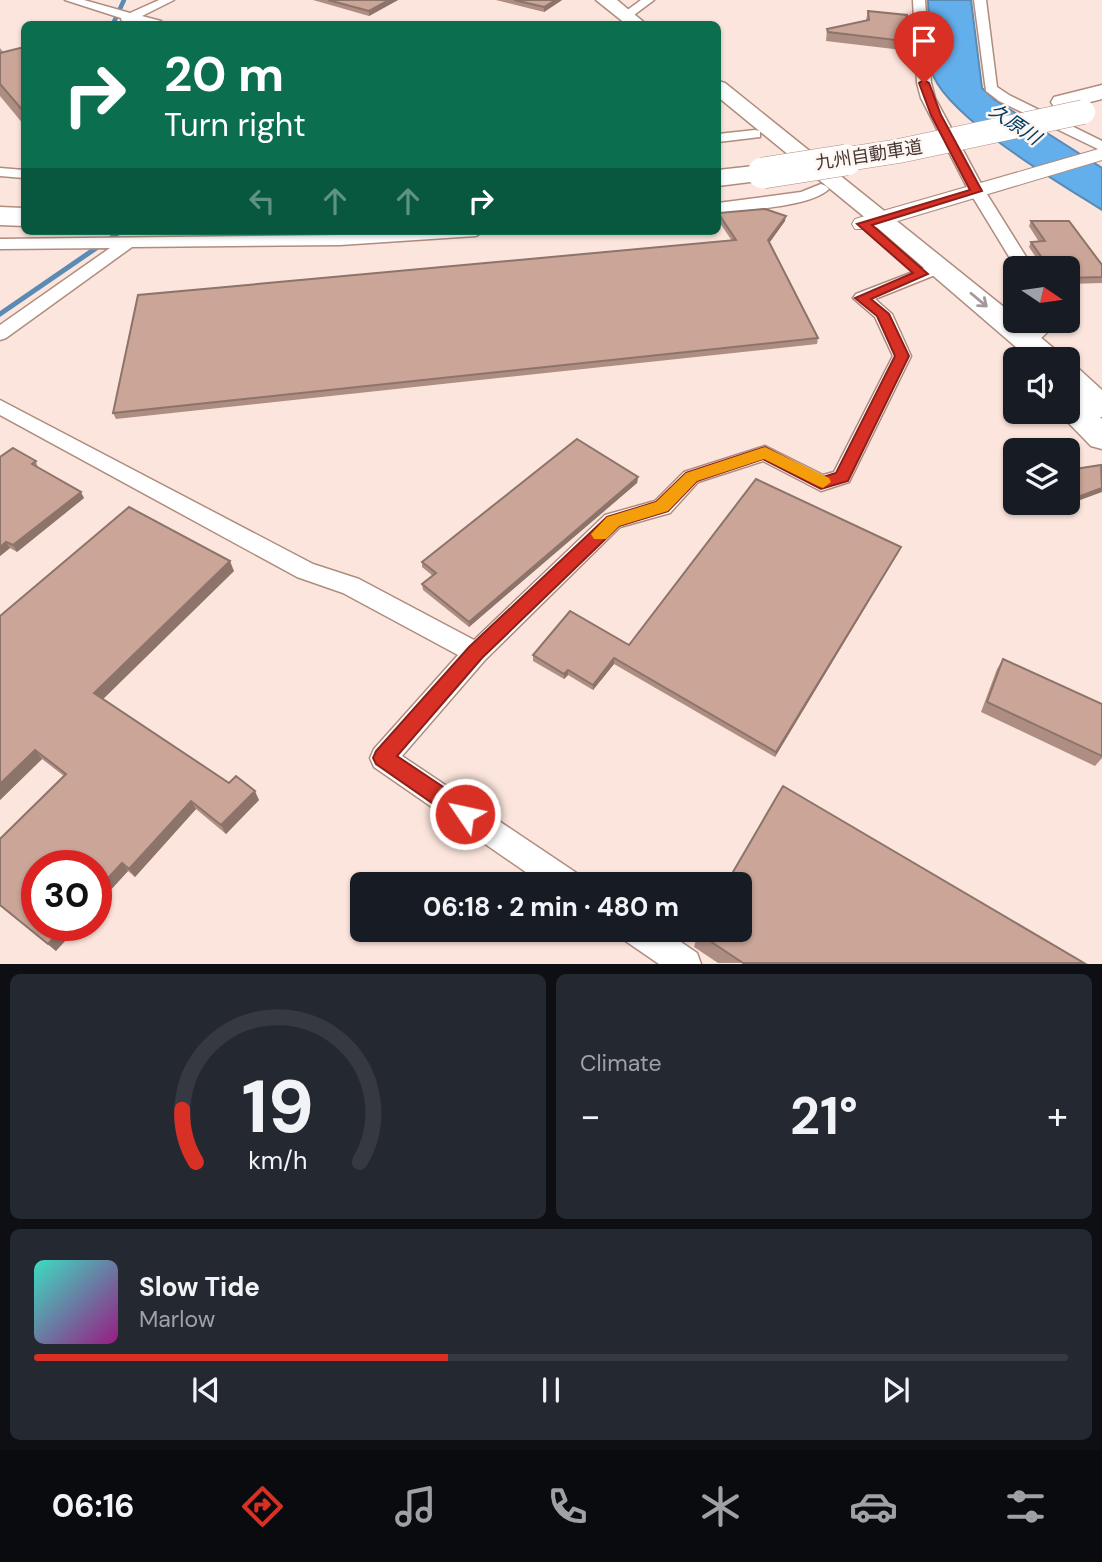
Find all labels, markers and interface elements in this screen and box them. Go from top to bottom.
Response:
pin [894,11,954,83]
icon: arrive [905,22,943,60]
text: 20 m [164,42,284,106]
icon: right [49,49,140,140]
water label: 久原川 [984,98,1047,151]
text: Turn right [164,104,306,146]
street label: 九州自動車道 [814,135,924,175]
icon: left [243,182,281,220]
icon: ahead [316,182,354,220]
icon: ahead [389,182,427,220]
icon: right [462,182,500,220]
north arrow [1003,256,1080,332]
map controls [1003,256,1080,515]
one-way arrow [970,292,988,308]
button: sound [1003,347,1080,424]
button: layers [1003,438,1080,515]
position arrow [428,777,502,851]
speed limit sign: 30 [21,850,112,941]
text: 06:18 · 2 min · 480 m [423,890,679,924]
text: Climate [580,1048,662,1078]
text: 19 [242,1061,314,1156]
text: 21° [790,1082,858,1150]
text: − [580,1091,601,1141]
text: + [1047,1091,1068,1141]
text: km/h [248,1144,308,1177]
text: Slow Tide [139,1270,260,1304]
text: Marlow [139,1304,215,1334]
icon: previous [187,1371,225,1409]
icon: pause [532,1371,570,1409]
icon: next [877,1371,915,1409]
icon: directions [238,1482,287,1531]
icon: music [391,1482,440,1531]
icon: phone [543,1482,592,1531]
icon: climate [696,1482,745,1531]
icon: car [849,1482,898,1531]
icon: filters [1001,1482,1050,1531]
text: 06:16 [52,1485,135,1527]

